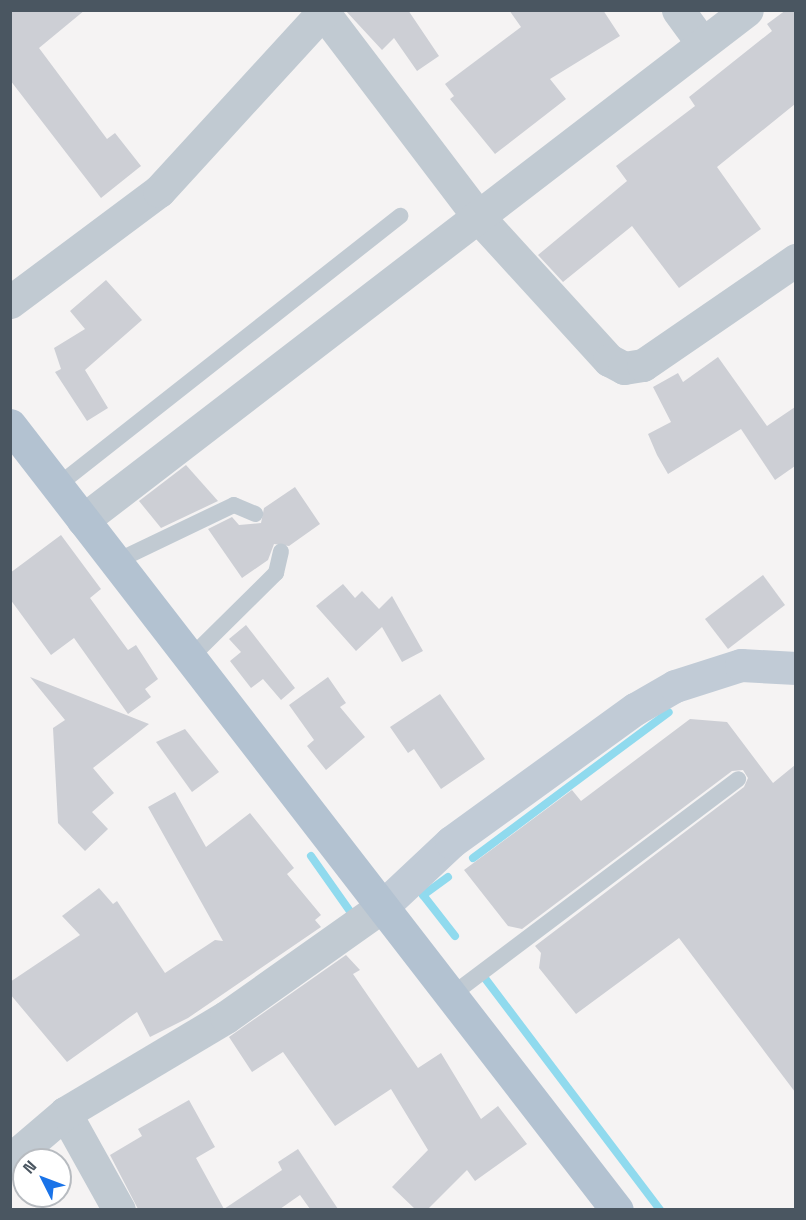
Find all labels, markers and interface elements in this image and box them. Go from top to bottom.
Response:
north arrow [12,1148,72,1208]
text: N [18,1156,41,1178]

